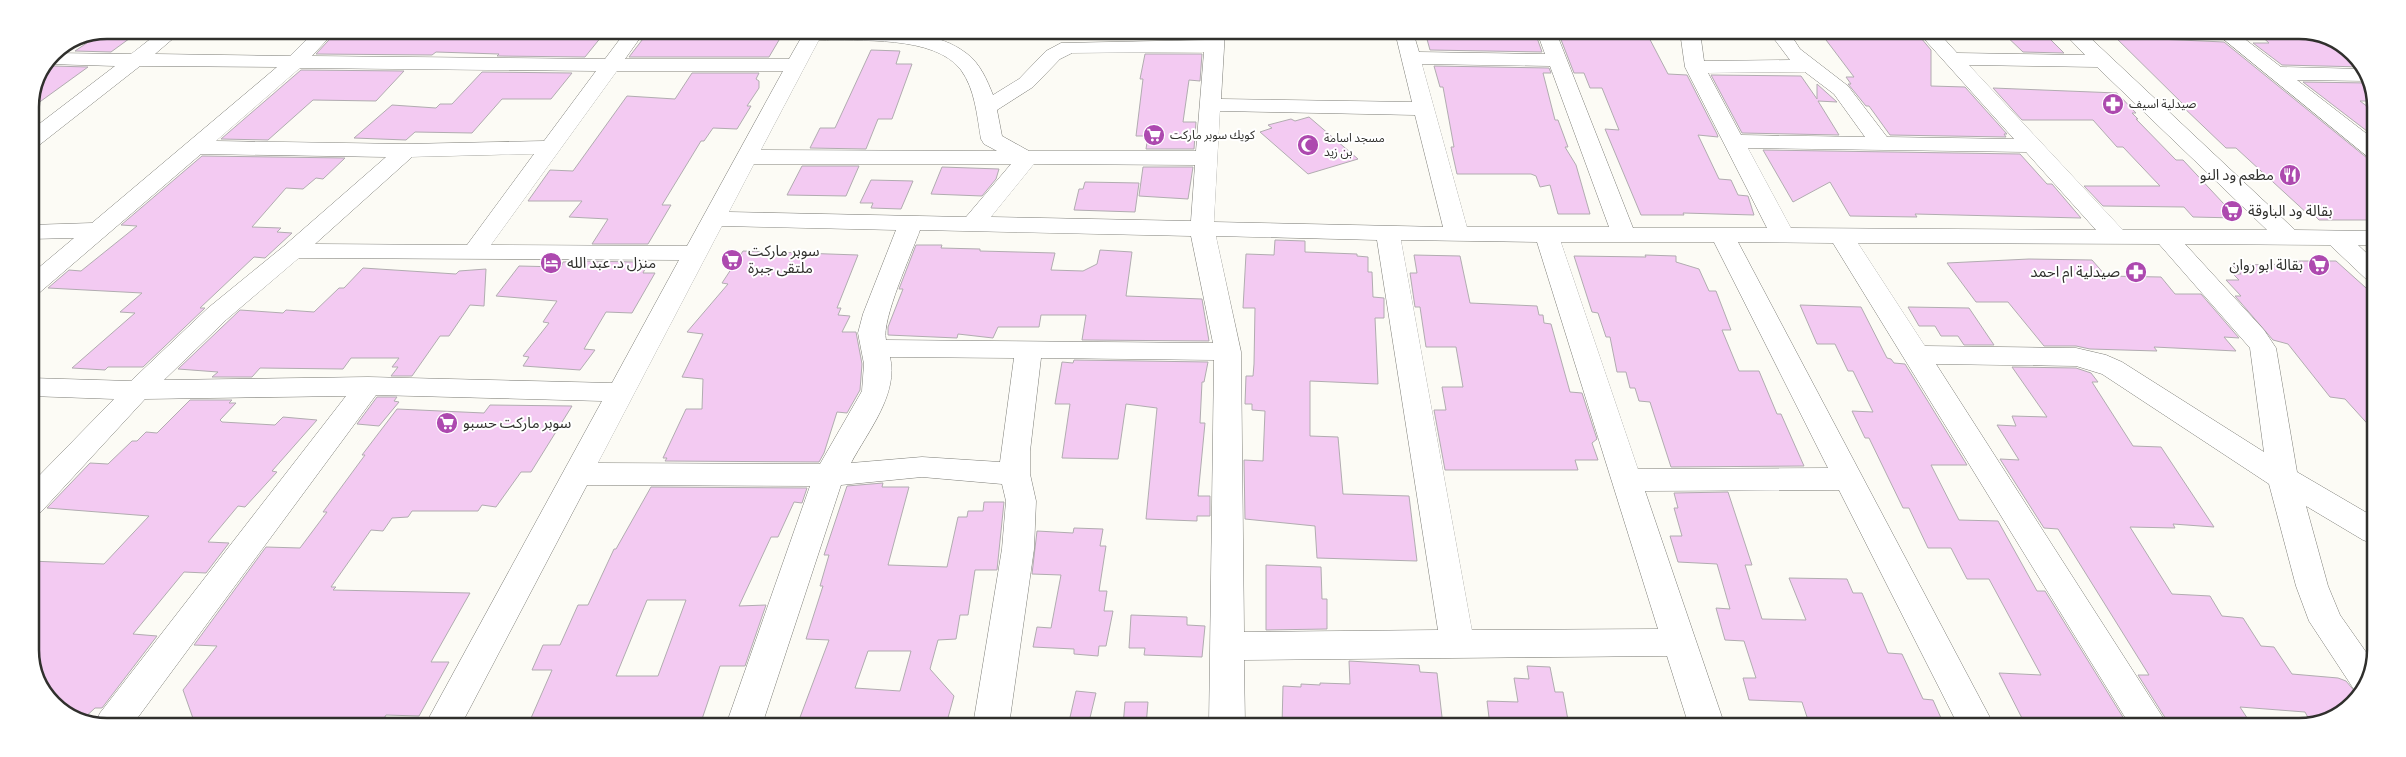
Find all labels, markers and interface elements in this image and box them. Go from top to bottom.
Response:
pharmacy icon: صيدلية اسيف [2101,92,2125,116]
place label: صيدلية اسيف [2129,96,2197,113]
supermarket icon: كويك سوبر ماركت [1142,123,1166,147]
place label: كويك سوبر ماركت [1170,127,1256,144]
place label: مسجد اسامة بن زيد [1324,130,1385,161]
mosque icon: مسجد اسامة بن زيد [1296,133,1320,157]
restaurant icon: مطعم ود النو [2278,163,2302,187]
place label: مطعم ود النو [2200,165,2274,186]
supermarket icon: بقالة ود الباوقة [2220,199,2244,223]
place label: بقالة ود الباوقة [2248,201,2333,222]
place label: سوبر ماركت ملتقى جبرة [748,241,820,279]
supermarket icon: سوبر ماركت ملتقى جبرة [720,248,744,272]
hotel icon: منزل د. عبد الله [539,251,563,275]
place label: منزل د. عبد الله [567,253,656,274]
supermarket icon: بقالة ابو روان [2307,253,2331,277]
place label: بقالة ابو روان [2229,255,2303,276]
pharmacy icon: صيدلية ام احمد [2124,260,2148,284]
place label: صيدلية ام احمد [2030,262,2120,283]
supermarket icon: سوبر ماركت حسبو [435,411,459,435]
place label: سوبر ماركت حسبو [463,413,572,434]

